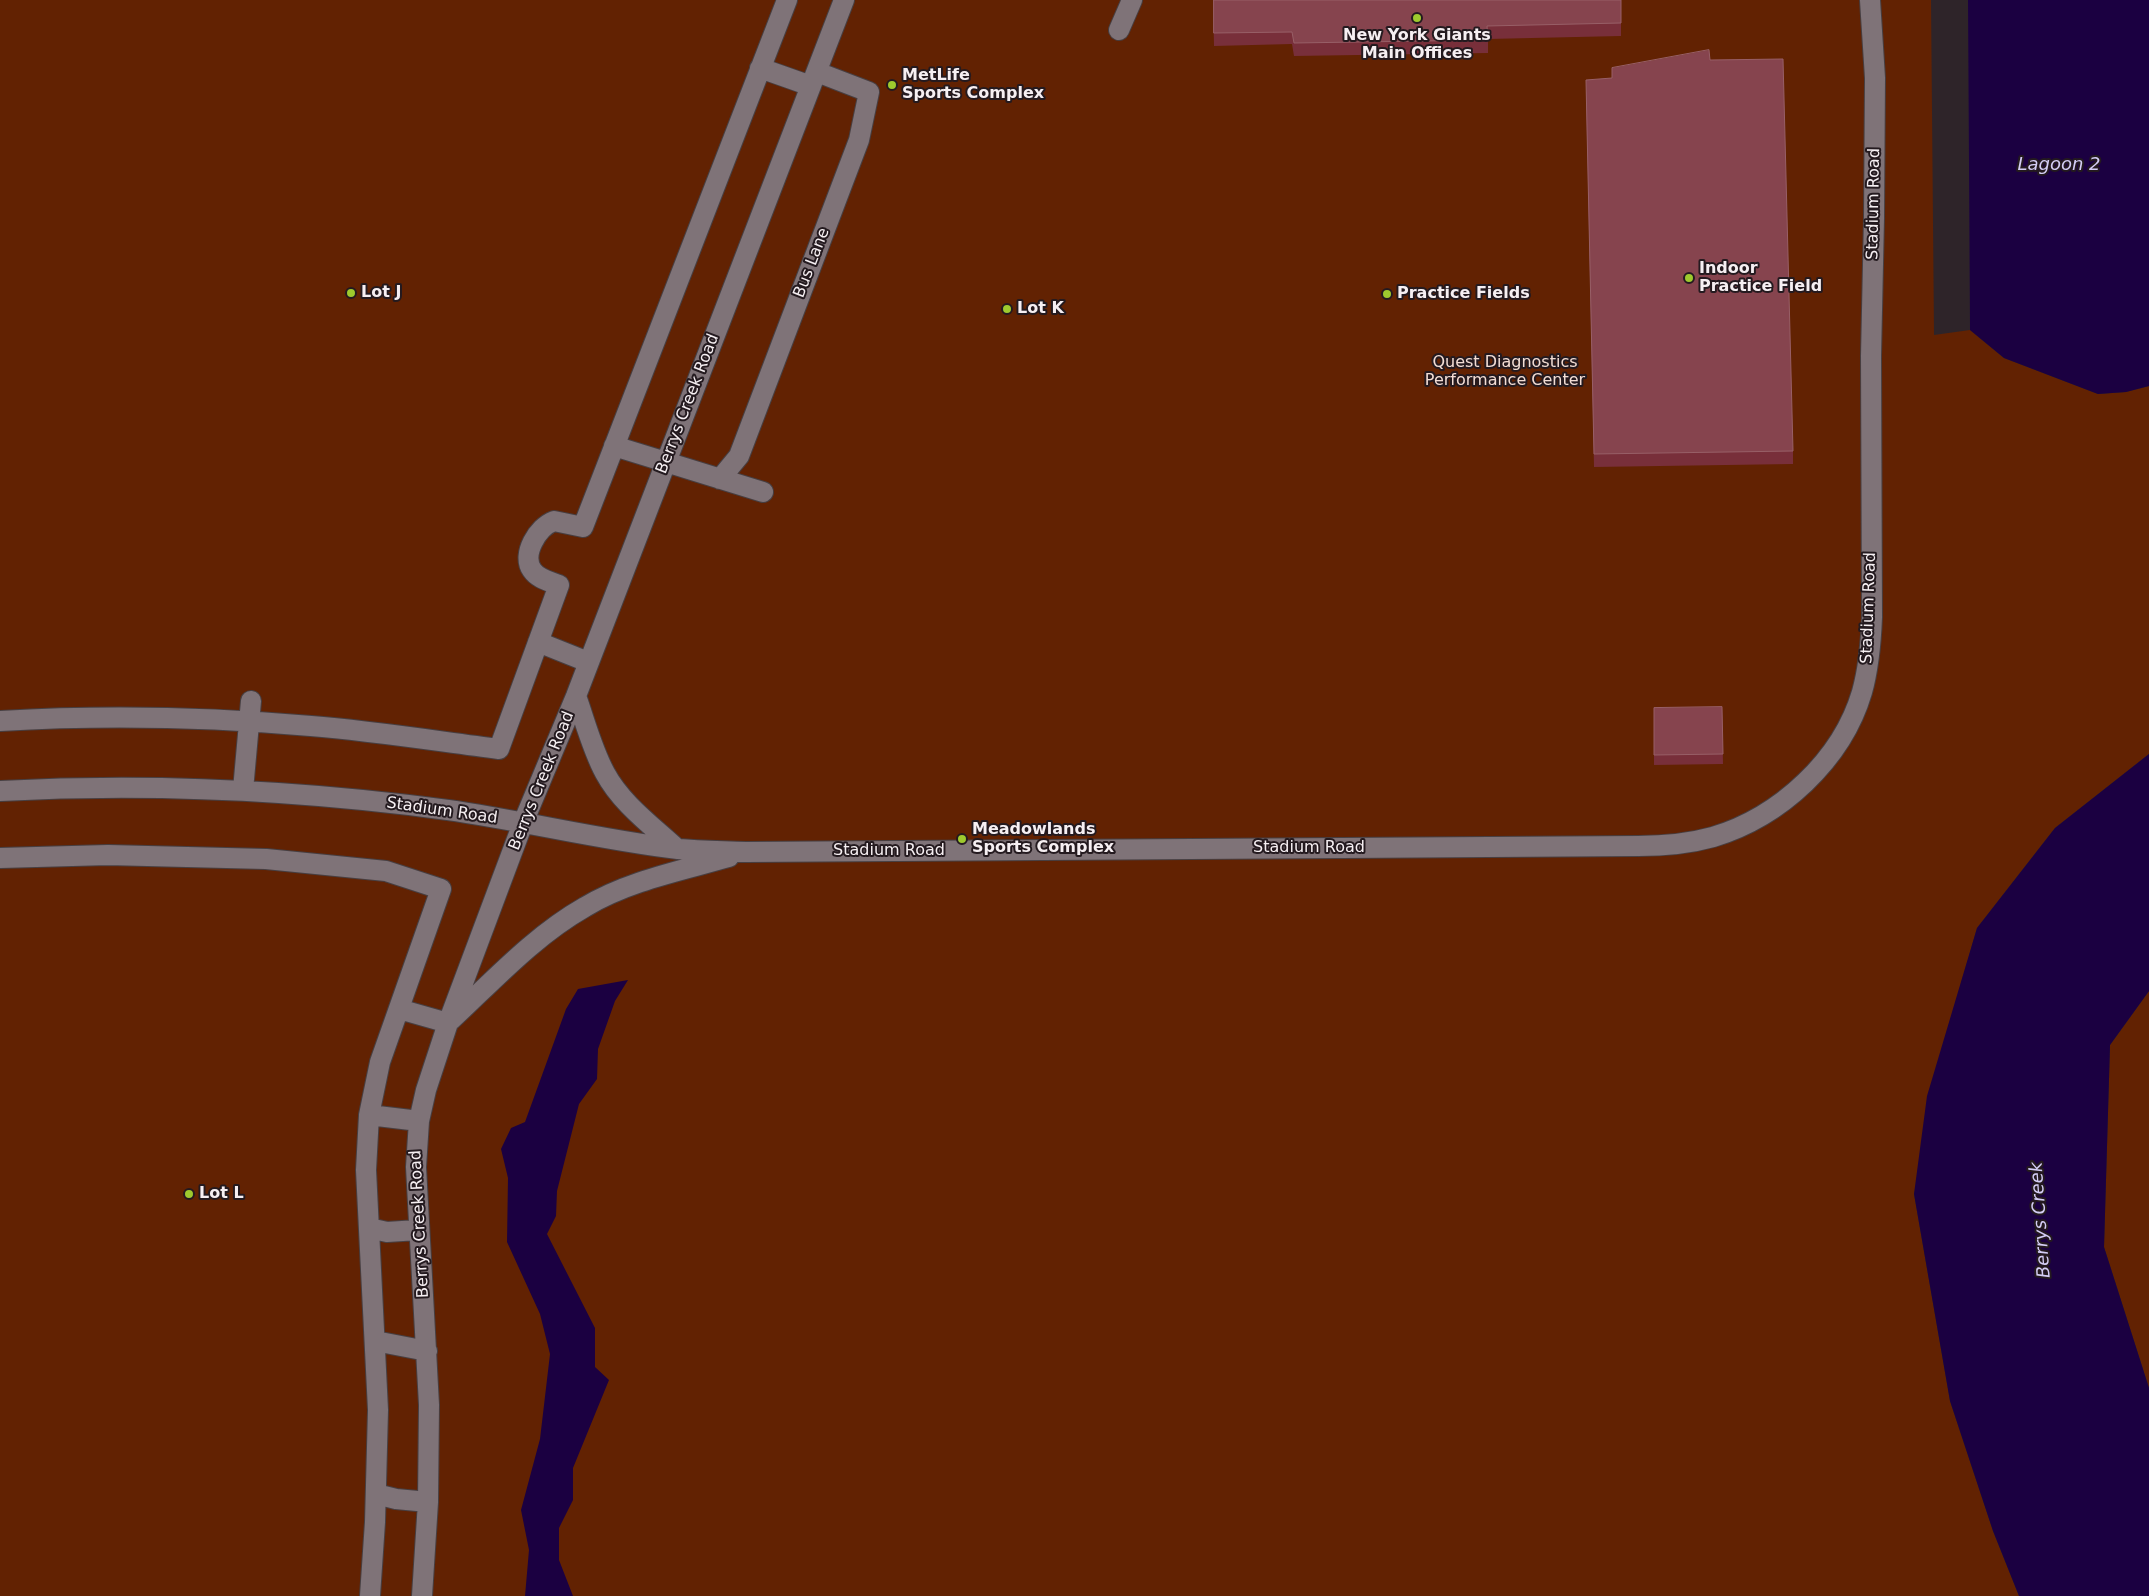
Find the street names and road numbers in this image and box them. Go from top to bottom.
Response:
street label: Stadium Road [1863,148,1885,260]
street label: Bus Lane [790,225,834,301]
street label: Berrys Creek Road [652,331,724,477]
street label: Stadium Road [1857,552,1881,664]
street label: Berrys Creek Road [505,709,579,853]
street label: Stadium Road [385,794,499,828]
street label: Stadium Road [1253,838,1365,858]
street label: Stadium Road [833,841,945,861]
street label: Berrys Creek Road [407,1150,433,1298]

